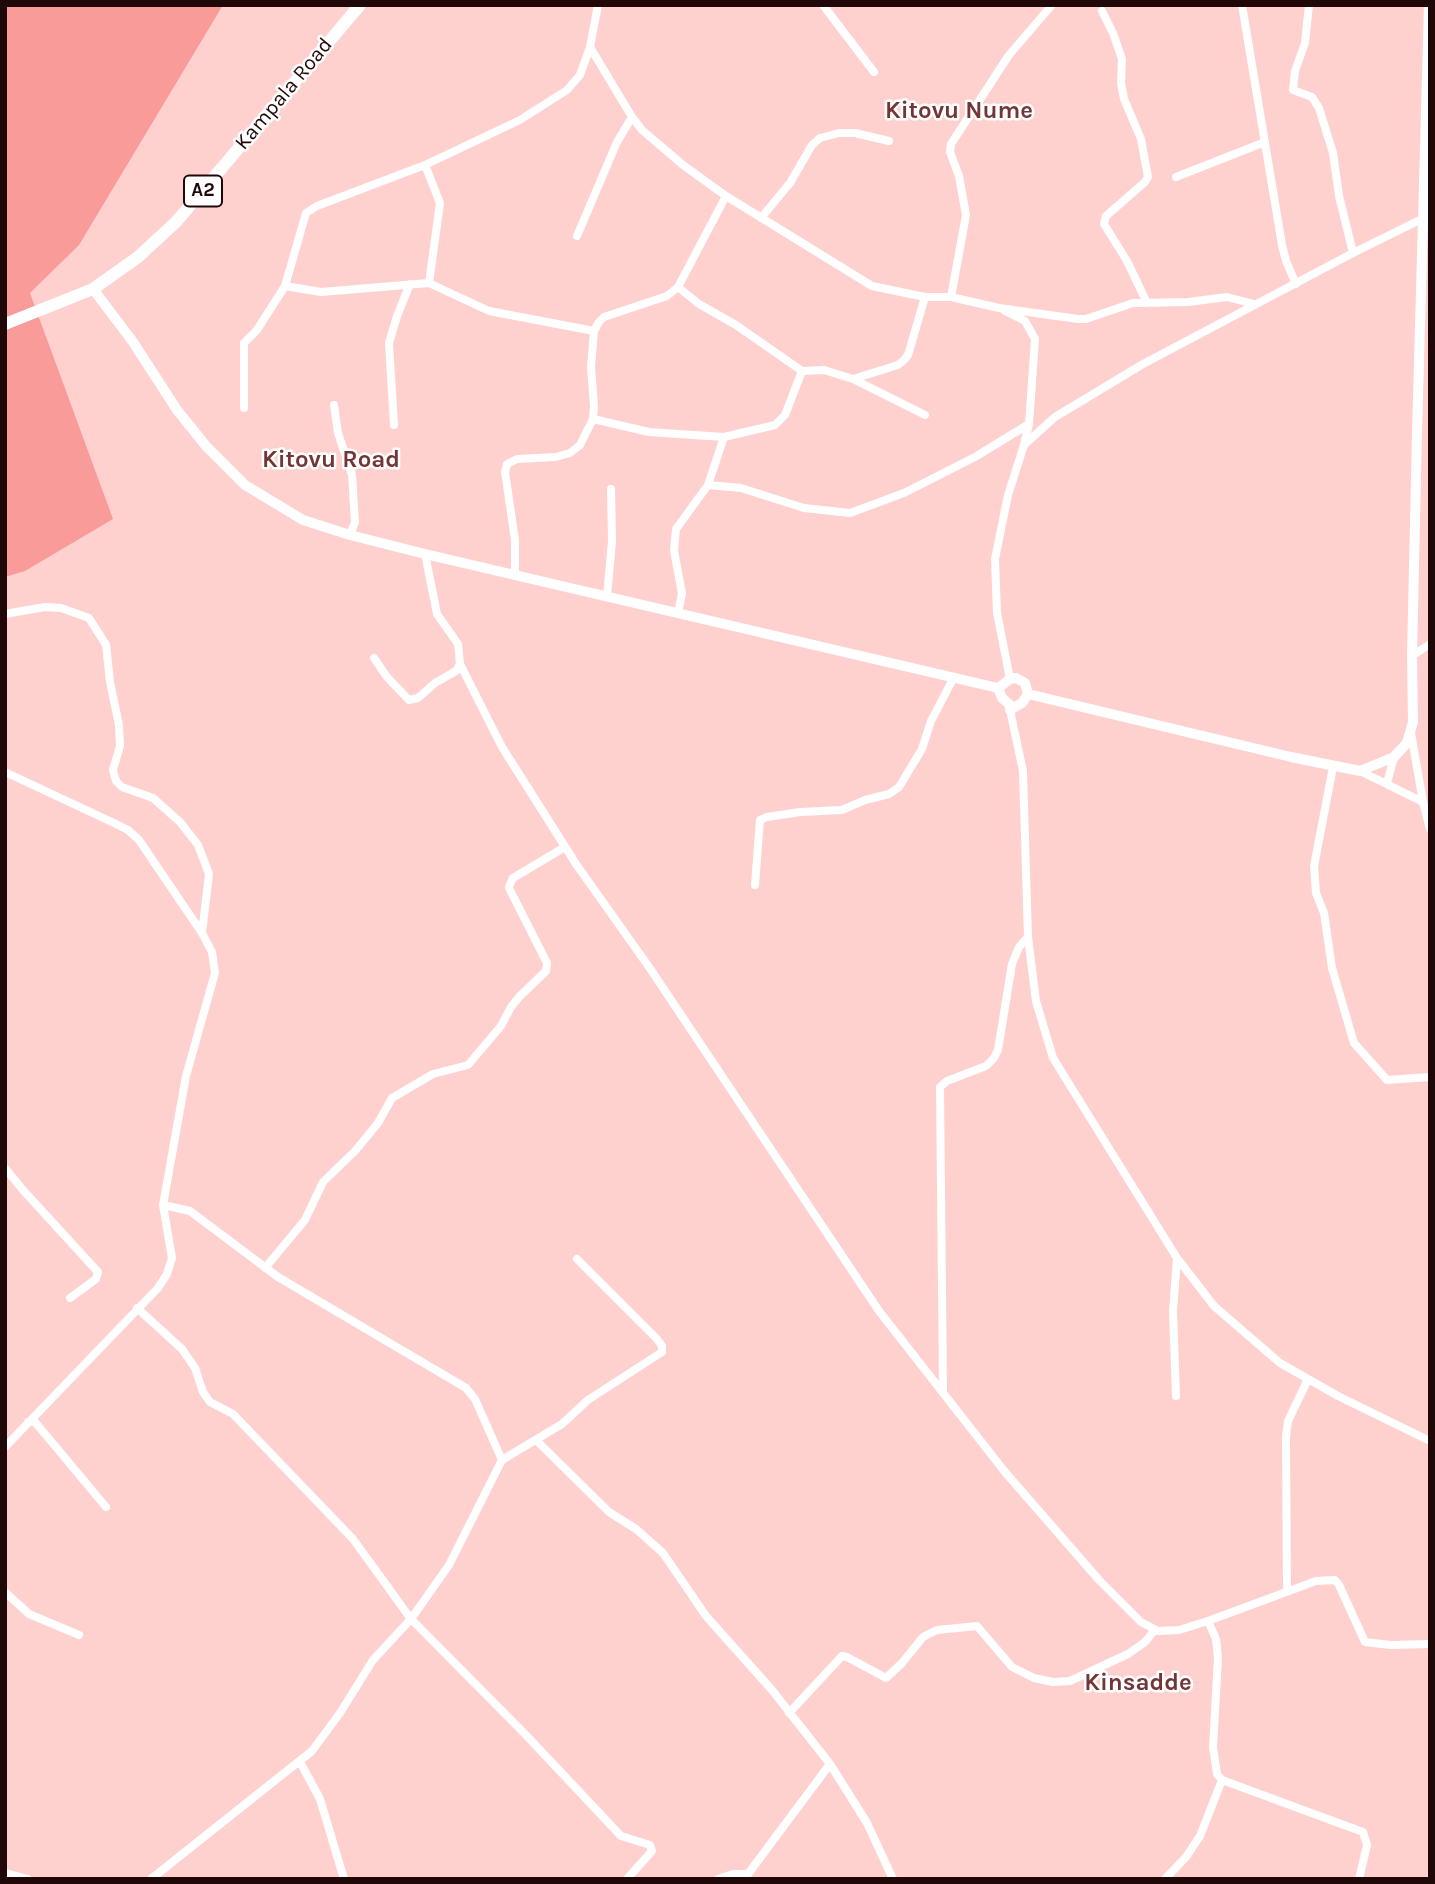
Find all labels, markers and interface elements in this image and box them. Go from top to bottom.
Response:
street label: Kampala Road [230,33,338,155]
district label: Kitovu Nume [885,97,1033,125]
road number: A2 [184,176,222,206]
district label: Kitovu Road [262,446,400,474]
district label: Kinsadde [1084,1669,1192,1697]

